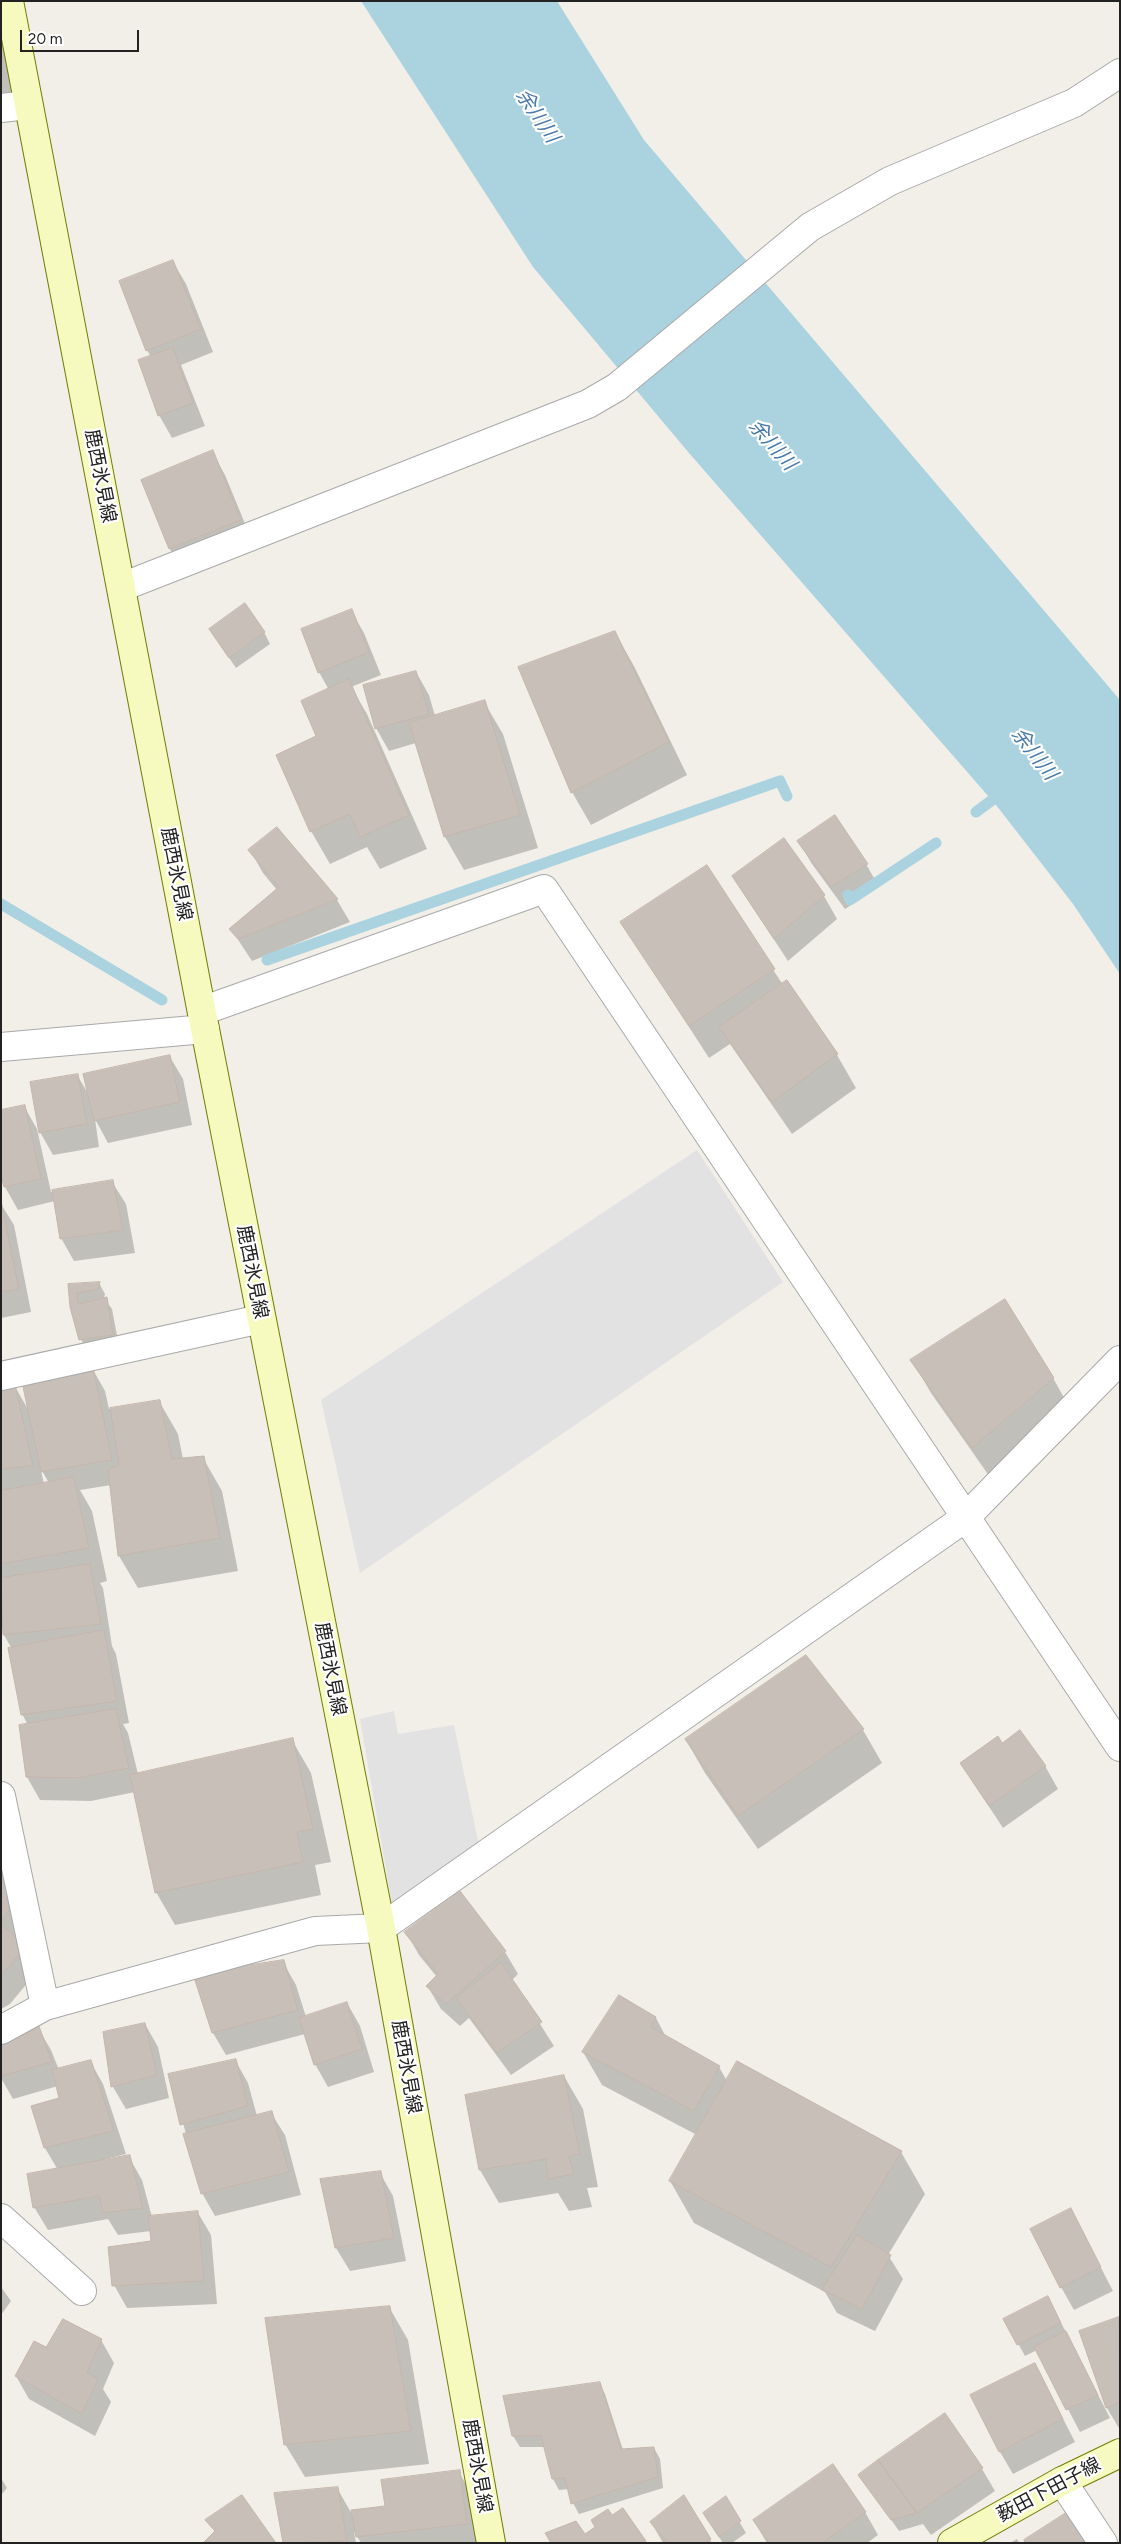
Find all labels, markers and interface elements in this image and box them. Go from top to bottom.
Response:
scale bar [22,20,141,52]
text: 20 m [28,30,62,48]
water label: 余川川 [510,84,564,148]
water label: 余川川 [743,414,801,476]
street label: 鹿西氷見線 [80,427,120,525]
water label: 余川川 [1006,723,1062,785]
street label: 鹿西氷見線 [156,825,196,923]
street label: 鹿西氷見線 [232,1223,272,1321]
street label: 鹿西氷見線 [310,1620,350,1718]
street label: 鹿西氷見線 [387,2018,425,2116]
street label: 鹿西氷見線 [458,2417,496,2515]
street label: 薮田下田子線 [993,2453,1105,2527]

